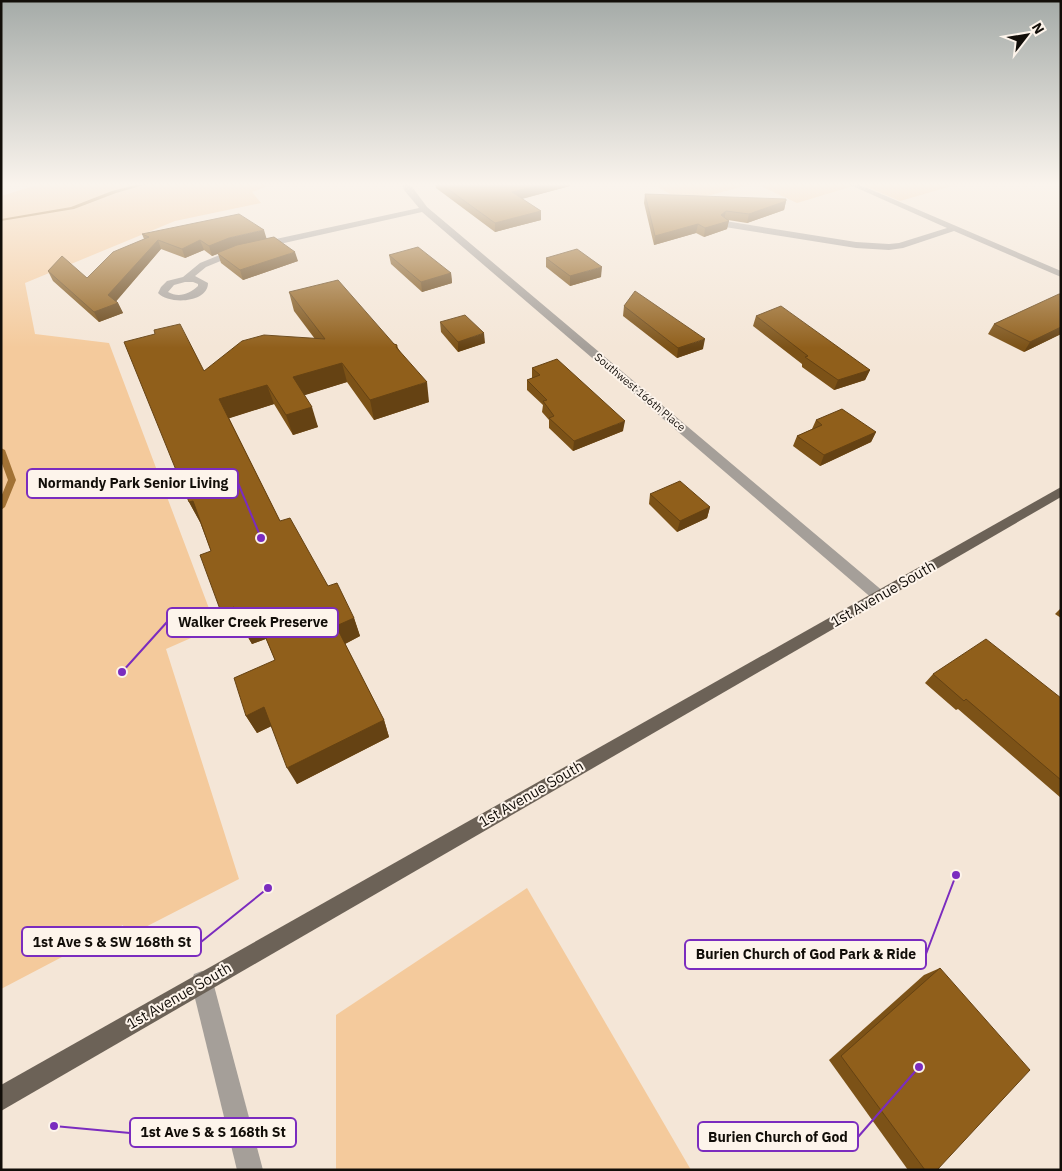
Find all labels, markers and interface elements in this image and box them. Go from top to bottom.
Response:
north arrow [1002,10,1052,60]
text: N [1028,19,1048,37]
street label: Southwest 166th Place [592,350,688,434]
callout: Normandy Park Senior Living [27,469,238,498]
text: Normandy Park Senior Living [38,474,229,492]
street label: 1st Avenue South [827,556,939,631]
callout: Walker Creek Preserve [167,608,338,637]
text: Walker Creek Preserve [178,613,328,631]
street label: 1st Avenue South [475,756,587,831]
callout: 1st Ave S & SW 168th St [22,927,201,956]
text: 1st Ave S & SW 168th St [33,933,191,951]
callout: Burien Church of God Park & Ride [685,940,926,969]
text: Burien Church of God Park & Ride [696,945,916,963]
street label: 1st Avenue South [123,958,235,1033]
callout: 1st Ave S & S 168th St [130,1118,296,1147]
callout: Burien Church of God [698,1122,858,1151]
text: 1st Ave S & S 168th St [140,1123,286,1141]
text: Burien Church of God [708,1128,848,1146]

